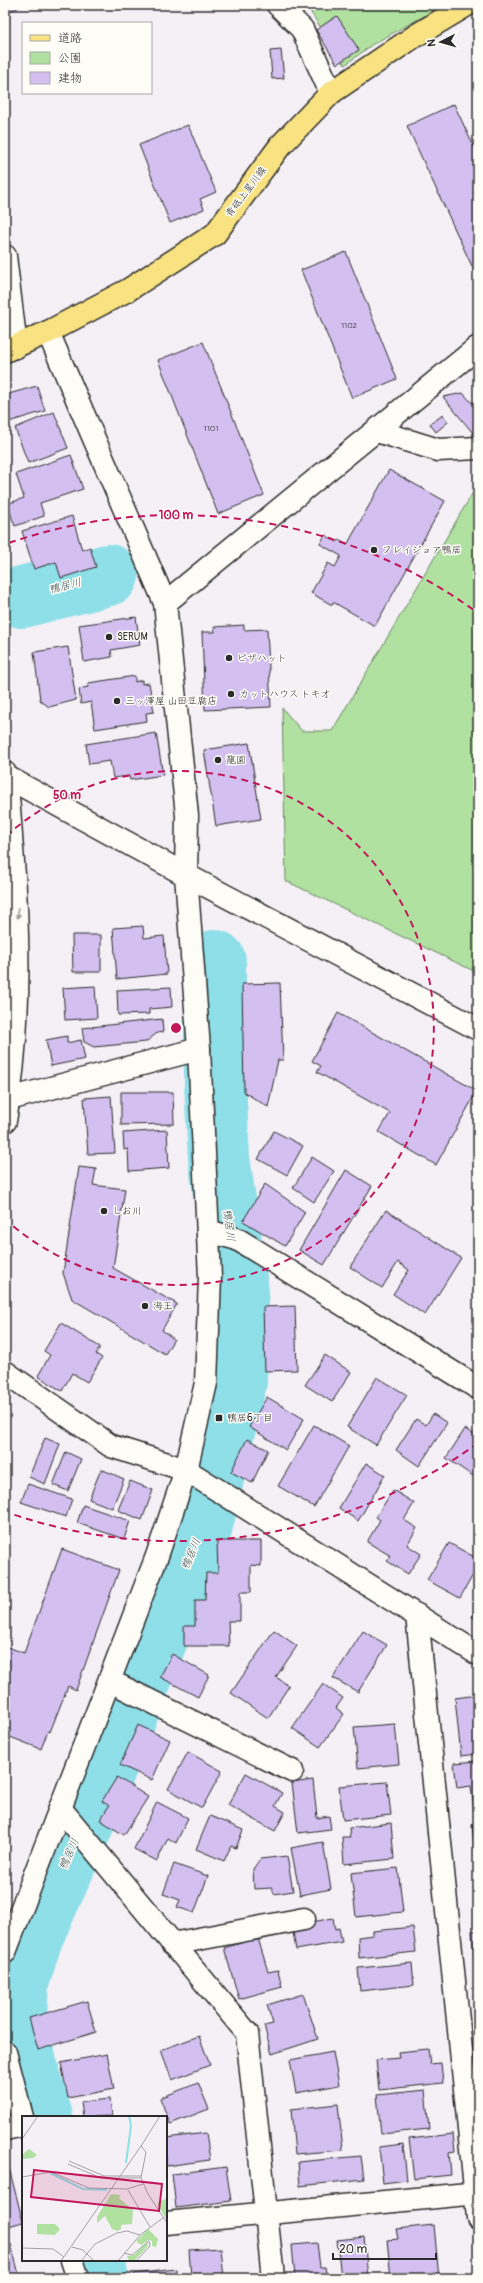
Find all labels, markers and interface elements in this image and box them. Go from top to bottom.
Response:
legend [22,22,152,94]
north arrow [421,22,461,62]
text: 道路 [58,31,82,46]
text: N [425,38,438,47]
text: 公園 [58,51,82,66]
text: 建物 [58,71,82,86]
street label: 青砥上星川線 [223,164,269,220]
house number: 1102 [341,321,358,330]
house number: 1101 [204,424,218,433]
text: 100 m [159,508,194,523]
place label: フレイジョア鴨居 [382,544,461,556]
marker: フレイジョア鴨居 [369,545,379,555]
water label: 鴨居川 [47,576,83,596]
place label: SERUM [117,631,148,643]
marker: SERUM [104,632,114,642]
place label: ピザハット [237,652,287,664]
marker: ピザハット [224,653,234,663]
place label: カットハウス トキオ [239,688,331,700]
marker: カットハウス トキオ [226,689,236,699]
place label: 三ッ澤屋 山田豆腐店 [125,695,217,707]
marker: 三ッ澤屋 山田豆腐店 [112,696,122,706]
place label: 龍園 [226,754,246,766]
marker: 龍園 [213,755,223,765]
text: 50 m [53,788,81,803]
one-way arrow [14,907,21,919]
centre of rings [169,1021,183,1035]
place label: しお川 [112,1205,142,1217]
marker: しお川 [99,1206,109,1216]
water label: 鴨居川 [220,1208,238,1242]
place label: 海王 [153,1300,173,1312]
marker: 海王 [140,1301,150,1311]
place label: 鴨居6丁目 [227,1412,273,1424]
marker: 鴨居6丁目 [214,1413,224,1423]
water label: 鴨居川 [179,1536,203,1572]
water label: 鴨居川 [56,1836,82,1872]
inset map [22,2116,167,2261]
scale bar [333,2235,436,2261]
text: 20 m [339,2242,368,2257]

